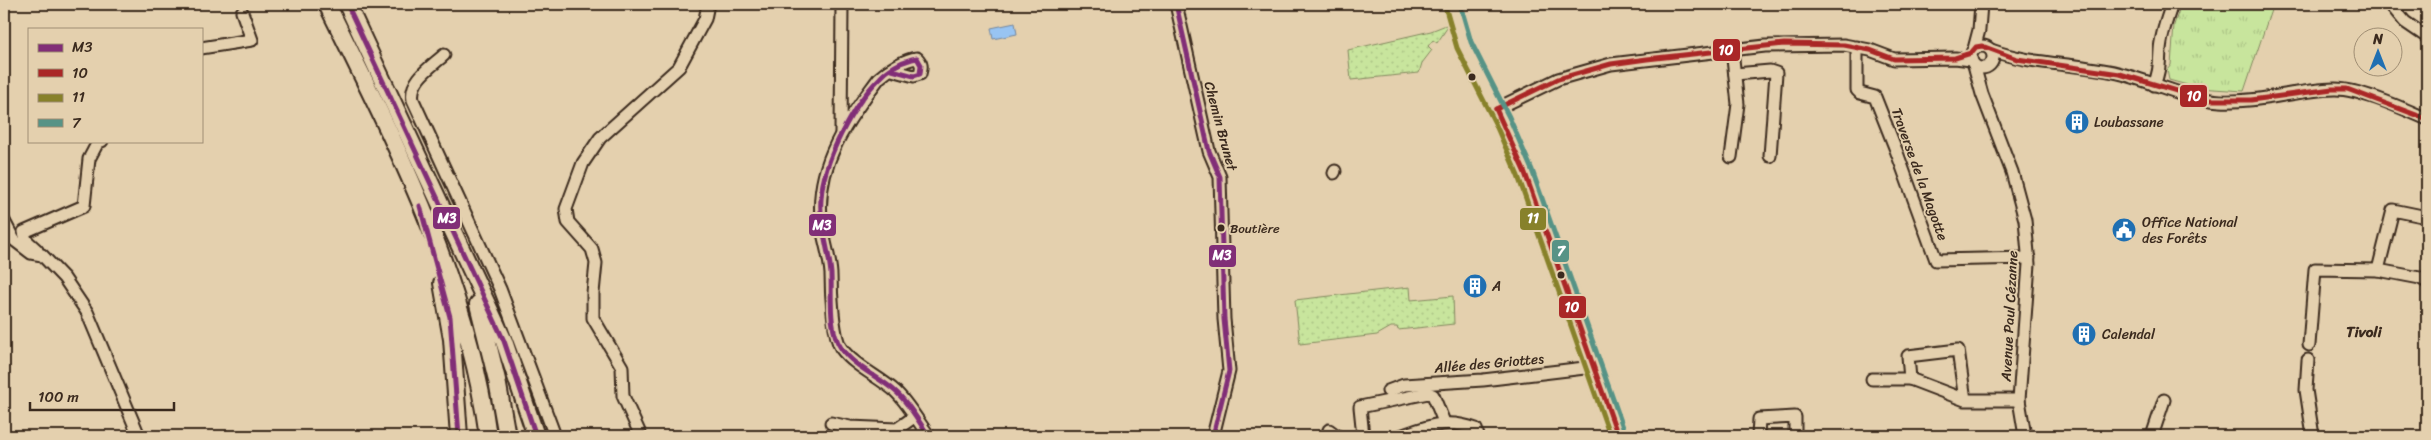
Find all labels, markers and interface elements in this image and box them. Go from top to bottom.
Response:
text: N [2372,27,2383,52]
legend [28,28,202,142]
north arrow [2354,28,2404,78]
text: M3 [72,34,92,60]
line badge: 10 [1712,38,1741,62]
text: 10 [1719,38,1734,63]
text: 10 [72,60,88,86]
unlabelled marker [1467,72,1477,82]
street label: Chemin Brunet [1197,79,1245,175]
text: 11 [72,84,85,110]
line badge: 10 [2179,84,2208,108]
text: 10 [2187,84,2202,109]
street label: Traverse de la Magotte [1884,104,1955,244]
building icon: Loubassane [2064,109,2090,135]
text: 7 [72,110,82,136]
place label: Loubassane [2094,110,2164,135]
line badge: M3 [432,206,461,230]
text: M3 [436,206,457,231]
text: 11 [1527,206,1539,231]
line badge: 11 [1519,207,1547,231]
place label: Office National des Forêts [2142,210,2239,251]
line badge: M3 [808,213,837,237]
text: M3 [811,213,832,238]
place label: Boutière [1230,217,1280,240]
public building icon: Office National des Forêts [2111,217,2137,243]
marker: Boutière [1216,223,1226,233]
line badge: 7 [1551,239,1570,263]
text: 7 [1557,239,1566,264]
text: M3 [1211,243,1232,268]
line badge: M3 [1208,244,1237,268]
street label: Avenue Paul Cézanne [1994,250,2025,383]
unlabelled marker [1556,270,1566,280]
building icon: A [1462,273,1488,299]
place label: A [1491,274,1501,299]
line badge: 10 [1558,295,1587,319]
text: 10 [1565,295,1580,320]
district label: Tivoli [2346,319,2383,345]
building icon: Calendal [2071,321,2097,347]
place label: Calendal [2102,322,2156,347]
street label: Allée des Griottes [1432,346,1545,381]
scale bar [30,380,174,412]
text: 100 m [38,384,79,410]

